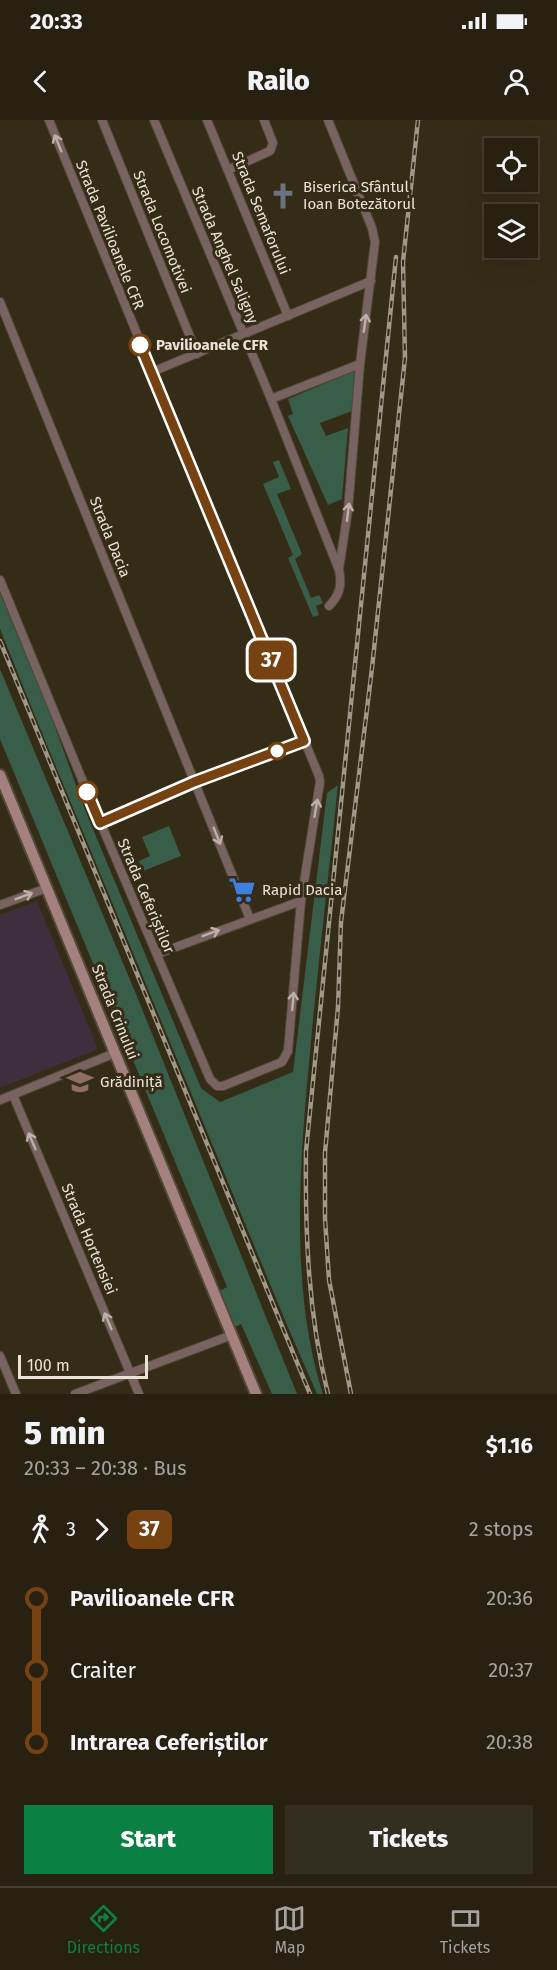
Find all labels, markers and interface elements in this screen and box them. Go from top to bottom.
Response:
text: 20:33 [30,8,83,35]
icon: back [24,65,57,98]
text: Railo [247,65,310,97]
icon: person [500,65,533,98]
one-way arrow [52,134,63,152]
map controls [484,138,538,258]
button: locate [484,138,538,192]
street label: Strada Semaforului [228,149,294,277]
street label: Strada Pavilioanele CFR [72,158,148,312]
street label: Strada Locomotivei [129,168,195,296]
place label: Biserica Sfântul Ioan Botezătorul [303,178,416,213]
church icon: Biserica Sfântul Ioan Botezătorul [268,181,298,211]
street label: Strada Anghel Saligny [188,184,262,327]
button: layers [484,204,538,258]
one-way arrow [360,313,371,333]
marker: Pavilioanele CFR [129,334,151,356]
place label: Pavilioanele CFR [156,336,269,354]
street label: Strada Dacia [86,494,134,580]
one-way arrow [342,503,353,522]
line badge: 37 [244,640,298,680]
text: 37 [261,647,281,673]
unlabelled marker [268,742,286,760]
unlabelled marker [76,781,98,803]
one-way arrow [311,798,322,818]
one-way arrow [212,826,223,845]
street label: Strada Ceferiștilor [113,836,178,957]
supermarket icon: Rapid Dacia [227,875,257,905]
place label: Rapid Dacia [262,881,342,899]
one-way arrow [14,890,32,901]
one-way arrow [201,926,220,937]
street label: Strada Crinului [88,962,142,1062]
one-way arrow [287,992,298,1012]
school or university icon: Grădiniță [65,1067,95,1097]
place label: Grădiniță [100,1073,163,1092]
one-way arrow [26,1132,37,1151]
street label: Strada Hortensiei [58,1181,120,1297]
one-way arrow [102,1312,113,1330]
scale bar [18,1352,148,1380]
text: 100 m [27,1356,70,1375]
text: 5 min [24,1413,106,1453]
text: $1.16 [486,1432,533,1459]
text: 20:33 – 20:38 · Bus [24,1456,187,1480]
icon: walk [24,1513,57,1546]
icon: forward [85,1513,118,1546]
text: 37 [139,1516,160,1542]
text: 3 [66,1517,76,1541]
text: 2 stops [469,1517,533,1541]
text: Pavilioanele CFR [70,1585,234,1612]
text: 20:36 [486,1586,533,1610]
text: Craiter [70,1657,136,1684]
text: 20:37 [488,1658,533,1682]
text: Intrarea Ceferiștilor [70,1729,268,1756]
text: 20:38 [486,1730,533,1754]
button: Start [24,1805,273,1874]
button: Tickets [285,1805,533,1874]
tab: Directions [67,1902,140,1957]
tab: Map [273,1902,306,1957]
tab: Tickets [440,1902,490,1957]

